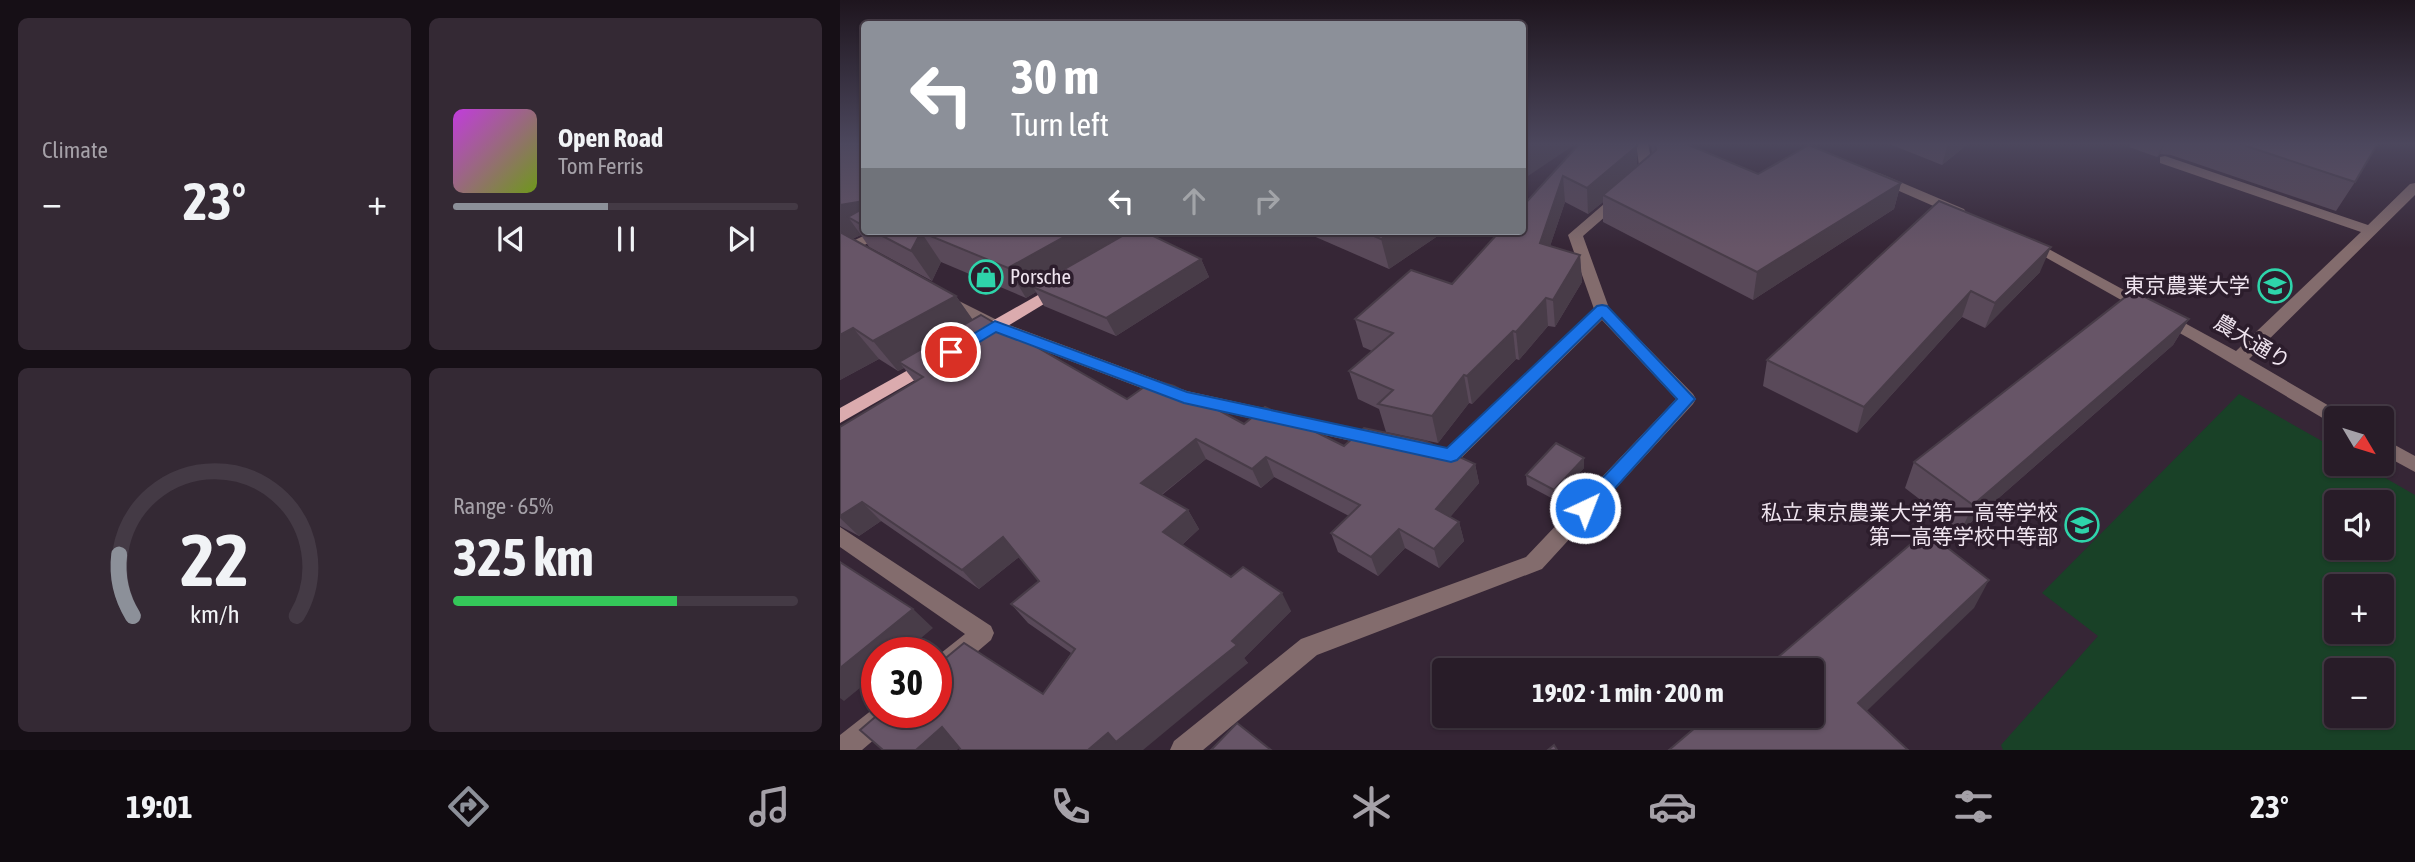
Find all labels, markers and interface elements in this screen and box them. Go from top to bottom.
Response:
text: 30 m [1011,48,1099,104]
icon: left [896,49,987,140]
text: Turn left [1011,106,1109,143]
text: Open Road [558,123,663,153]
text: Climate [42,137,108,163]
text: Tom Ferris [558,153,643,179]
text: 23° [183,171,246,231]
text: − [42,180,62,223]
text: + [367,180,387,223]
icon: left [1102,182,1140,220]
icon: ahead [1175,182,1213,220]
icon: right [1248,182,1286,220]
icon: previous [492,220,530,258]
icon: pause [607,220,645,258]
icon: next [722,220,760,258]
shop icon: Porsche [967,258,1005,296]
place label: Porsche [1010,264,1071,288]
school or university icon: 東京農業大学 [2256,267,2294,305]
place label: 東京農業大学 [2124,273,2250,297]
street label: 農大通り [2210,309,2295,373]
pin [921,322,981,382]
icon: arrive [932,333,970,371]
north arrow [2324,406,2394,476]
map controls [2324,406,2394,728]
position arrow [1548,471,1622,545]
button: sound [2324,490,2394,560]
text: Range · 65% [453,493,553,519]
place label: 私立 東京農業大学第一高等学校 第一高等学校中等部 [1761,500,2058,548]
school or university icon: 私立 東京農業大学第一高等学校 第一高等学校中等部 [2063,506,2101,544]
text: 22 [180,518,249,601]
text: 325 km [453,527,594,587]
button: + [2324,574,2394,644]
text: km/h [190,600,239,628]
speed limit sign: 30 [861,637,952,728]
button: − [2324,658,2394,728]
text: 19:02 · 1 min · 200 m [1532,678,1724,708]
icon: directions [444,782,493,831]
icon: music [745,782,794,831]
icon: phone [1046,782,1095,831]
icon: climate [1347,782,1396,831]
icon: car [1648,782,1697,831]
icon: filters [1949,782,1998,831]
text: 19:01 [126,788,192,825]
text: 23° [2250,788,2289,825]

